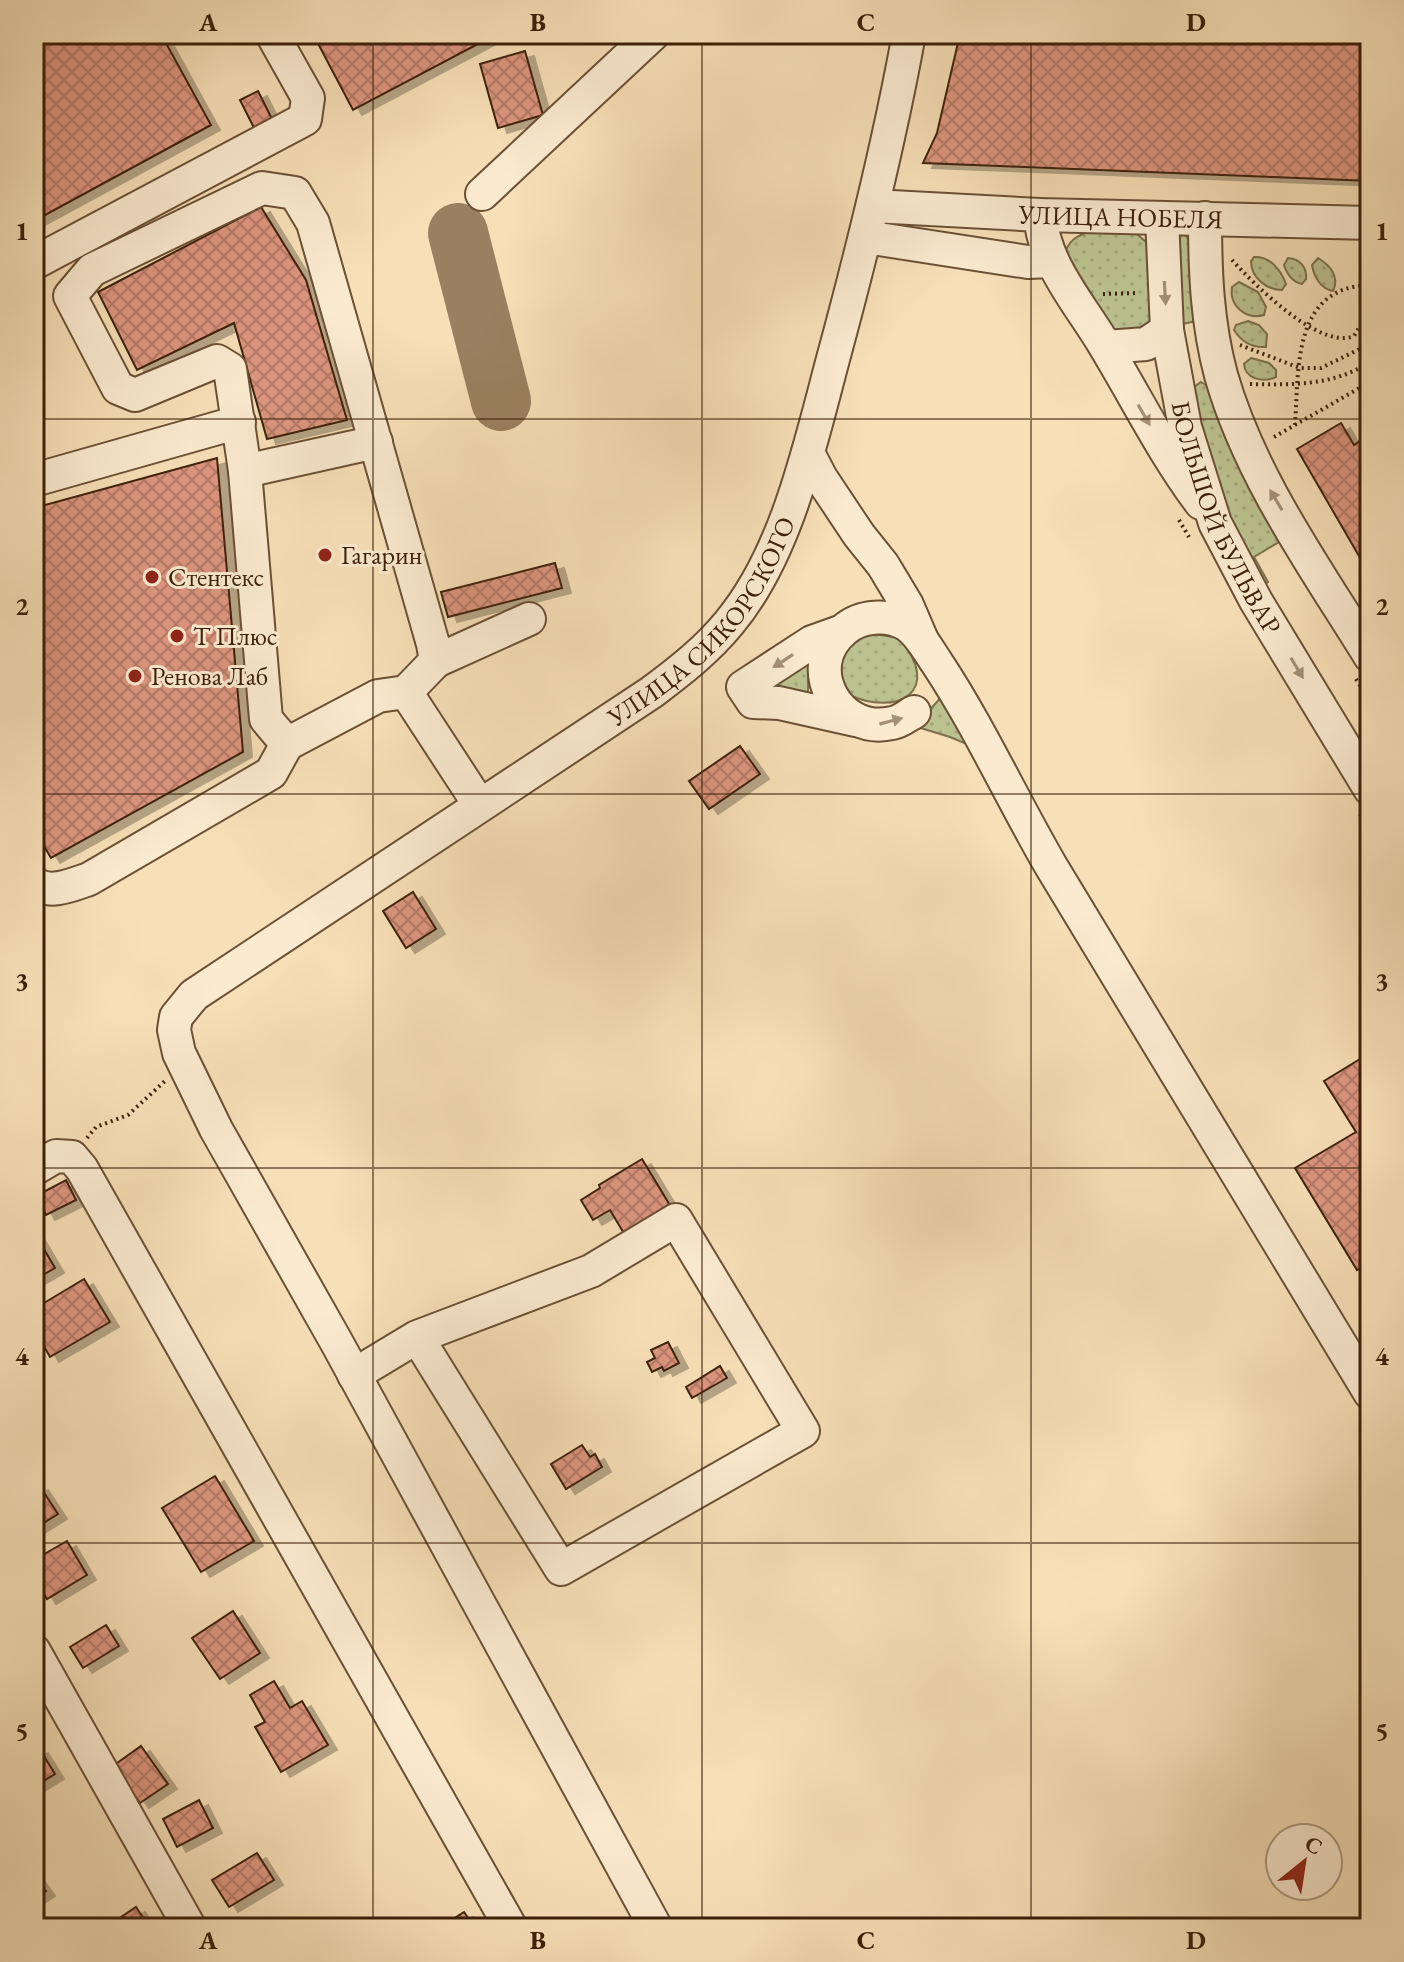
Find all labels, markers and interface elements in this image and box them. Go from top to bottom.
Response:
text: A [198,5,218,39]
text: B [530,5,546,39]
text: C [857,5,875,39]
text: D [1186,5,1206,39]
street label: УЛИЦА НОБЕЛЯ [1017,197,1223,236]
text: 1 [15,214,29,248]
text: 1 [1375,214,1389,248]
one-way arrow [1159,281,1172,306]
street label: БОЛЬШОЙ БУЛЬВАР [1164,398,1289,641]
one-way arrow [1137,404,1151,426]
one-way arrow [1269,489,1283,511]
street label: УЛИЦА СИКОРСКОГО [600,512,803,734]
place label: Гагарин [341,538,422,572]
marker: Гагарин [316,546,334,564]
place label: Стентекс [168,560,264,594]
marker: Стентекс [143,568,161,586]
text: 2 [15,589,29,623]
text: 2 [1375,589,1389,623]
place label: Т Плюс [193,619,277,653]
marker: Т Плюс [168,627,186,645]
one-way arrow [772,654,794,668]
one-way arrow [1289,657,1303,679]
place label: Ренова Лаб [151,659,268,693]
marker: Ренова Лаб [126,667,144,685]
one-way arrow [879,715,904,727]
text: 3 [15,964,29,998]
text: 3 [1375,964,1389,998]
text: 4 [15,1339,29,1373]
text: 4 [1375,1339,1389,1373]
text: 5 [15,1714,29,1748]
text: 5 [1375,1714,1389,1748]
north arrow [1264,1822,1344,1902]
text: С [1300,1829,1328,1862]
text: A [198,1923,218,1957]
text: B [530,1923,546,1957]
text: C [857,1923,875,1957]
text: D [1186,1923,1206,1957]

